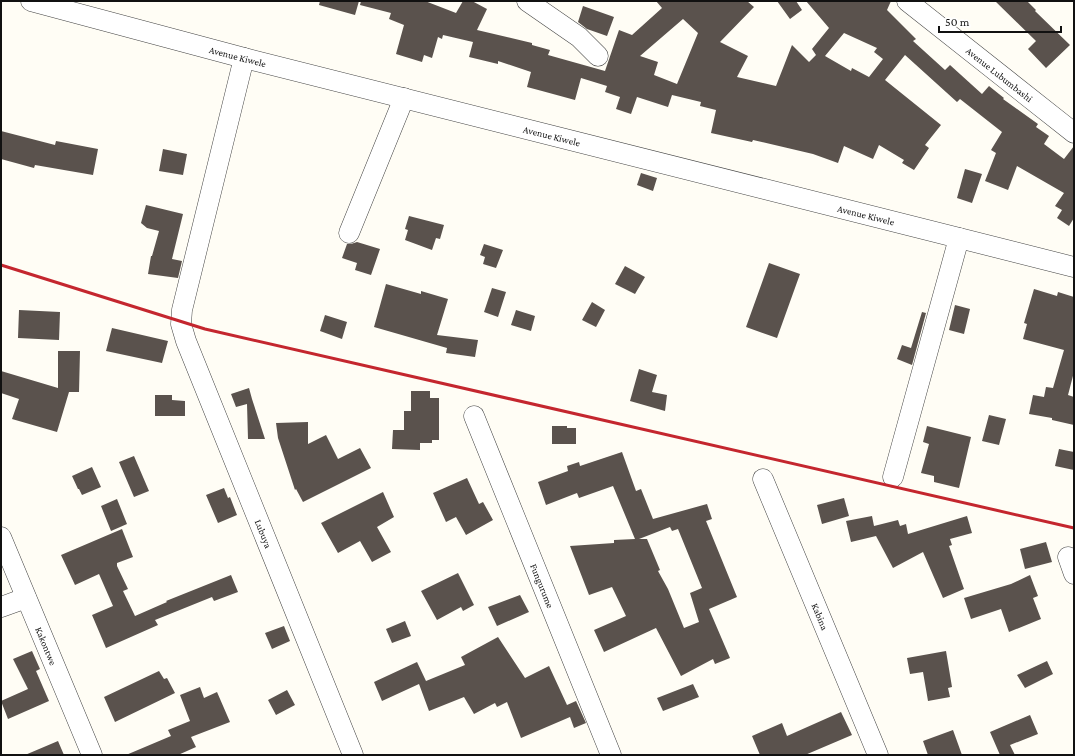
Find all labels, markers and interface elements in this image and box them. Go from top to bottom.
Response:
scale bar [939,8,1061,34]
text: 50 m [945,15,970,29]
street label: Avenue Kiwele [208,44,268,70]
street label: Avenue Lubumbashi [964,45,1035,104]
street label: Avenue Kiwele [522,124,582,149]
street label: Avenue Kiwele [836,203,896,228]
street label: Lubuya [253,518,274,550]
street label: Fungurume [528,562,556,610]
street label: Kabina [809,602,830,632]
street label: Kakontwe [33,625,59,667]

